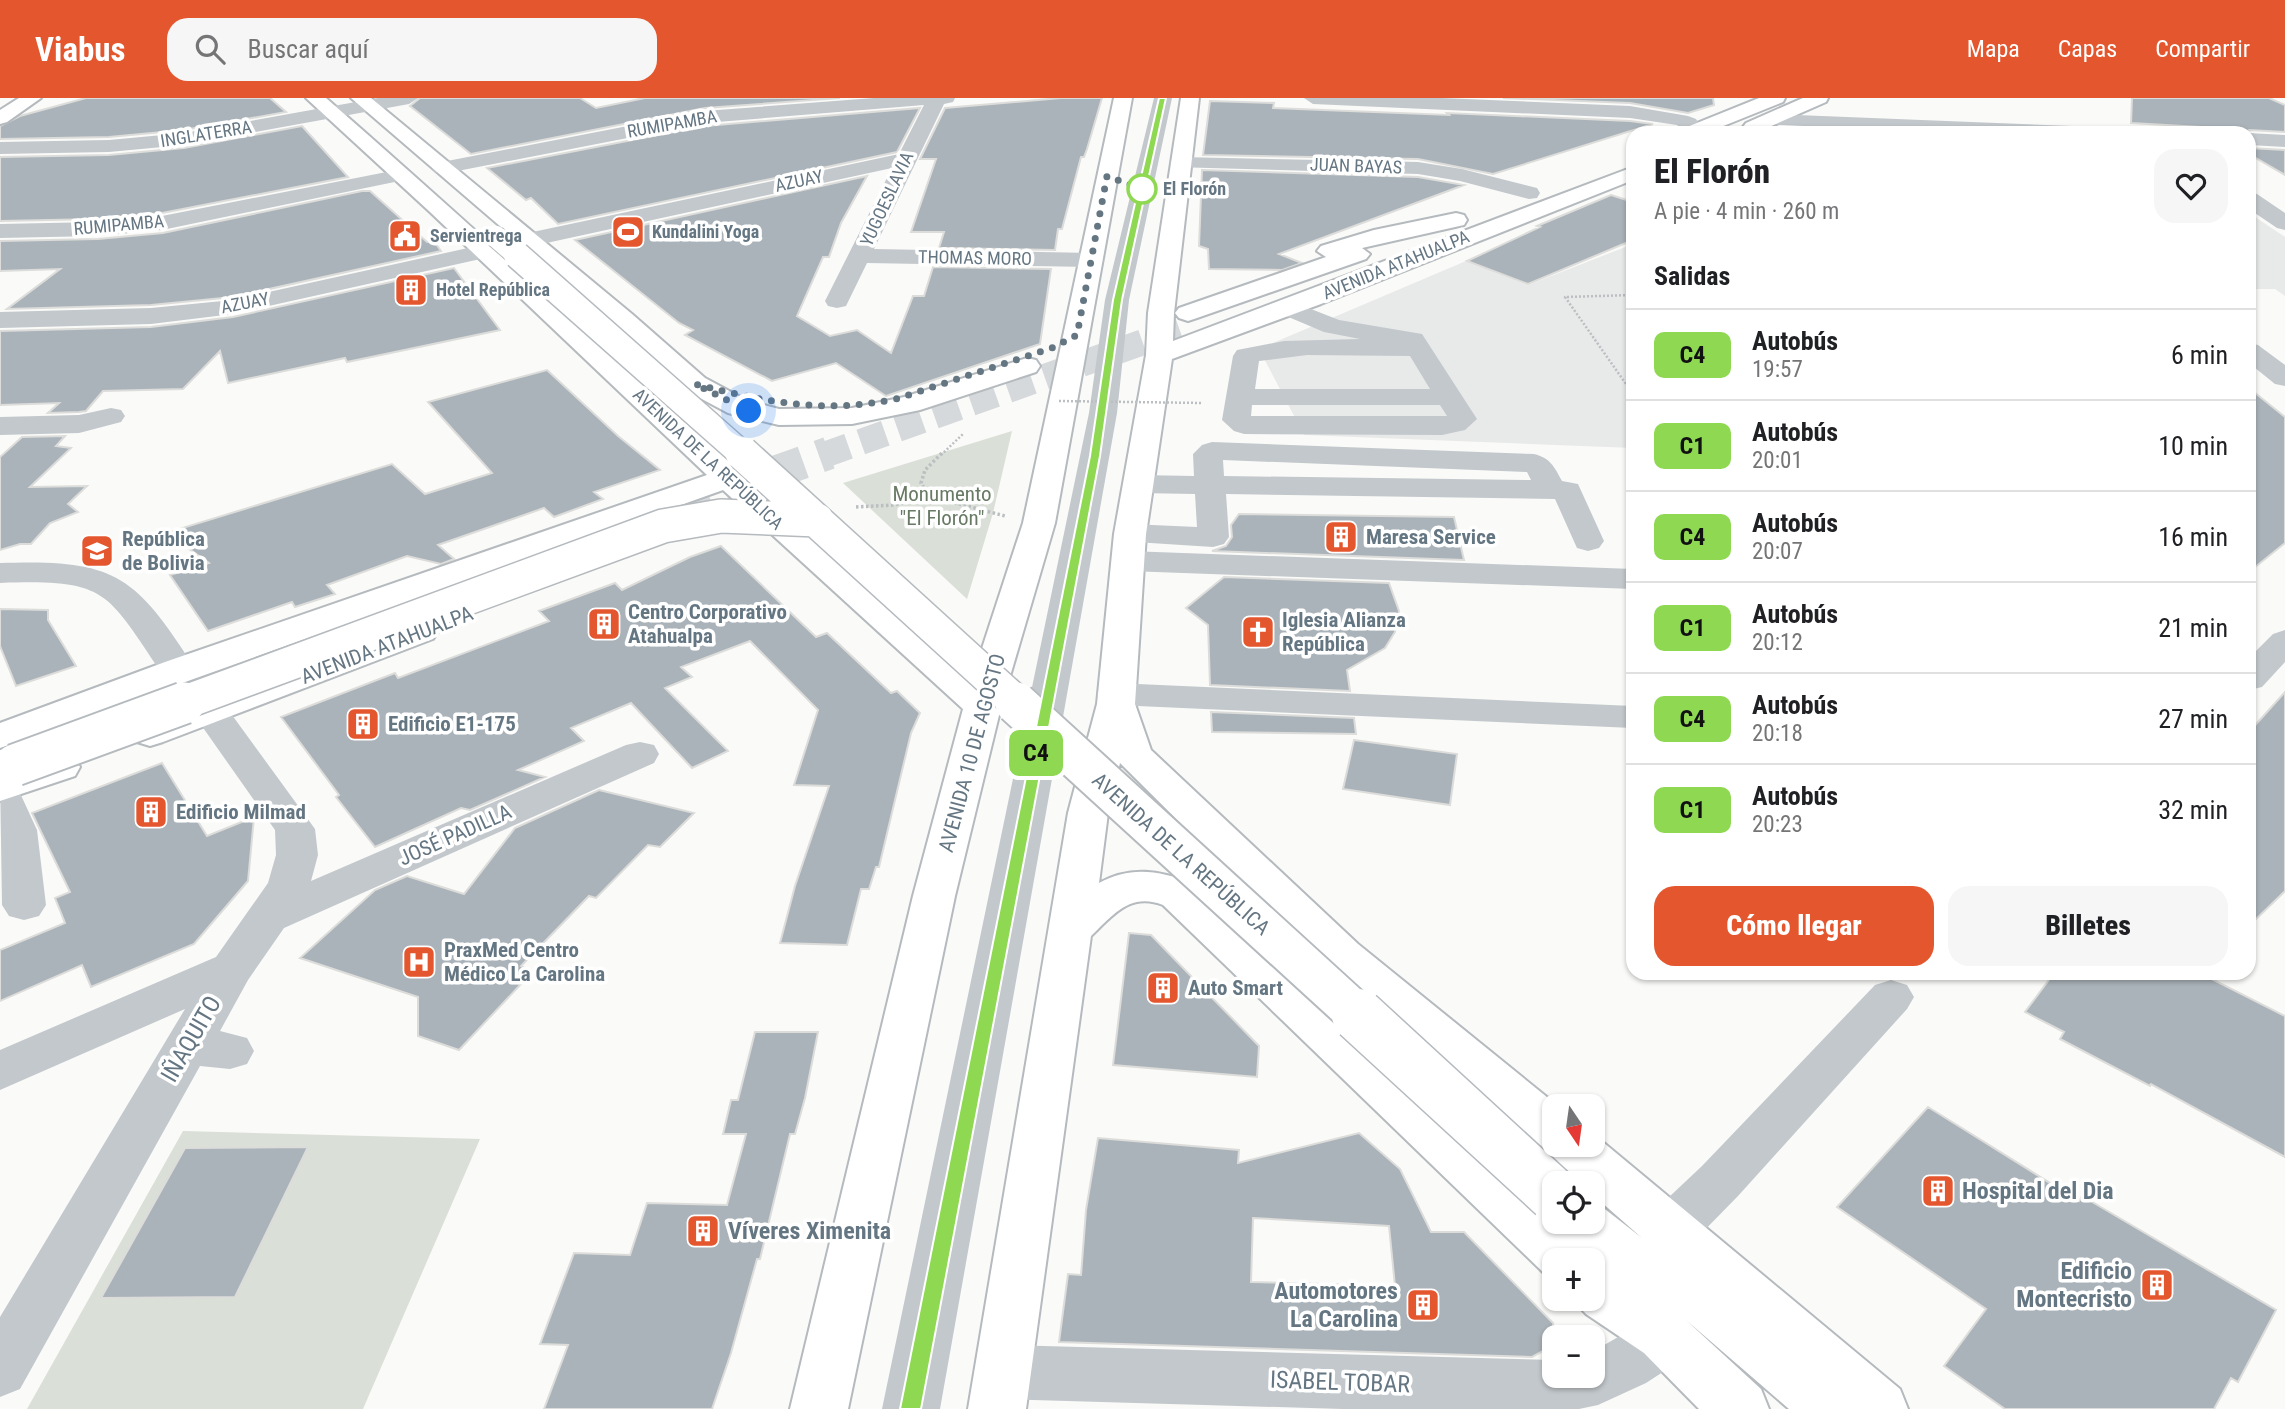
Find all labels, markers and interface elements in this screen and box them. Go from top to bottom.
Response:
search box [167,18,657,81]
text: Viabus [35,30,125,69]
icon: search [191,30,229,68]
text: Buscar aquí [247,34,369,64]
text: Mapa [1967,35,2020,63]
text: Capas [2058,35,2117,63]
text: Compartir [2155,35,2250,63]
street label: RUMIPAMBA [625,105,719,142]
street label: INGLATERRA [159,116,254,151]
street label: YUGOESLAVIA [855,148,918,249]
button: heart [2154,149,2228,223]
text: El Florón [1654,152,1770,191]
street label: JUAN BAYAS [1310,153,1402,178]
street label: AZUAY [773,165,825,196]
marker: El Florón [1127,174,1157,204]
place label: El Florón [1163,178,1226,199]
text: A pie · 4 min · 260 m [1654,198,1839,225]
street label: RUMIPAMBA [73,210,166,239]
sports icon: Kundalini Yoga [609,213,647,251]
public building icon: Servientrega [386,217,424,255]
place label: Kundalini Yoga [652,221,759,242]
place label: Servientrega [430,225,522,246]
street label: AVENIDA ATAHUALPA [1319,225,1473,304]
street label: THOMAS MORO [918,246,1032,269]
text: Salidas [1654,261,1730,291]
building icon: Hotel República [392,271,430,309]
place label: Hotel República [436,279,550,300]
street label: AZUAY [219,287,271,317]
text: Autobús [1752,326,1838,356]
text: 6 min [2171,340,2228,370]
text: C4 [1680,341,1705,369]
text: 19:57 [1752,356,1803,383]
street label: AVENIDA DE LA REPÚBLICA [629,384,788,534]
your location [731,393,766,428]
text: Autobús [1752,417,1838,447]
text: 10 min [2158,431,2228,461]
text: C1 [1680,432,1705,460]
text: 20:01 [1752,447,1803,474]
park label: Monumento "El Florón" [892,482,992,530]
text: Autobús [1752,508,1838,538]
building icon: Maresa Service [1322,518,1360,556]
text: 16 min [2158,522,2228,552]
text: C4 [1680,523,1705,551]
place label: Maresa Service [1366,525,1496,549]
place label: República de Bolivia [122,527,205,575]
school or university icon: República de Bolivia [78,532,116,570]
text: 20:07 [1752,538,1803,565]
text: Autobús [1752,599,1838,629]
place label: Centro Corporativo Atahualpa [628,600,787,648]
street label: AVENIDA ATAHUALPA [298,601,476,689]
building icon: Centro Corporativo Atahualpa [585,605,623,643]
place label: Iglesia Alianza República [1282,608,1406,656]
church icon: Iglesia Alianza República [1239,613,1277,651]
text: 21 min [2158,613,2228,643]
text: C1 [1680,614,1705,642]
text: 20:12 [1752,629,1803,656]
street label: AVENIDA 10 DE AGOSTO [934,651,1010,855]
text: Autobús [1752,690,1838,720]
text: 27 min [2158,704,2228,734]
building icon: Edificio E1-175 [344,705,382,743]
text: C4 [1680,705,1705,733]
place label: Edificio E1-175 [388,712,516,736]
text: 20:18 [1752,720,1803,747]
line badge: C4 [1004,730,1068,776]
text: C4 [1023,739,1049,767]
street label: AVENIDA DE LA REPÚBLICA [1087,768,1275,940]
text: Autobús [1752,781,1838,811]
building icon: Edificio Milmad [132,793,170,831]
text: 32 min [2158,795,2228,825]
text: C1 [1680,796,1705,824]
street label: JOSÉ PADILLA [395,799,515,871]
place label: Edificio Milmad [176,800,306,824]
text: 20:23 [1752,811,1803,838]
button: Cómo llegar [1654,886,1934,966]
button: Billetes [1948,886,2228,966]
place label: PraxMed Centro Médico La Carolina [444,938,605,986]
hospital icon: PraxMed Centro Médico La Carolina [400,943,438,981]
building icon: Auto Smart [1144,969,1182,1007]
place label: Auto Smart [1188,976,1283,1000]
street label: IÑAQUITO [155,991,227,1087]
north arrow [1542,1094,1605,1157]
map controls [1542,1094,1605,1388]
button: locate [1542,1171,1605,1234]
building icon: Hospital del Dia [1919,1172,1957,1210]
place label: Hospital del Dia [1962,1177,2114,1205]
building icon: Víveres Ximenita [684,1212,722,1250]
place label: Víveres Ximenita [728,1217,891,1245]
button: + [1542,1248,1605,1311]
place label: Edificio Montecristo [2016,1257,2132,1313]
building icon: Edificio Montecristo [2138,1266,2176,1304]
place label: Automotores La Carolina [1274,1277,1398,1333]
building icon: Automotores La Carolina [1404,1286,1442,1324]
button: − [1542,1325,1605,1388]
street label: ISABEL TOBAR [1270,1366,1411,1398]

